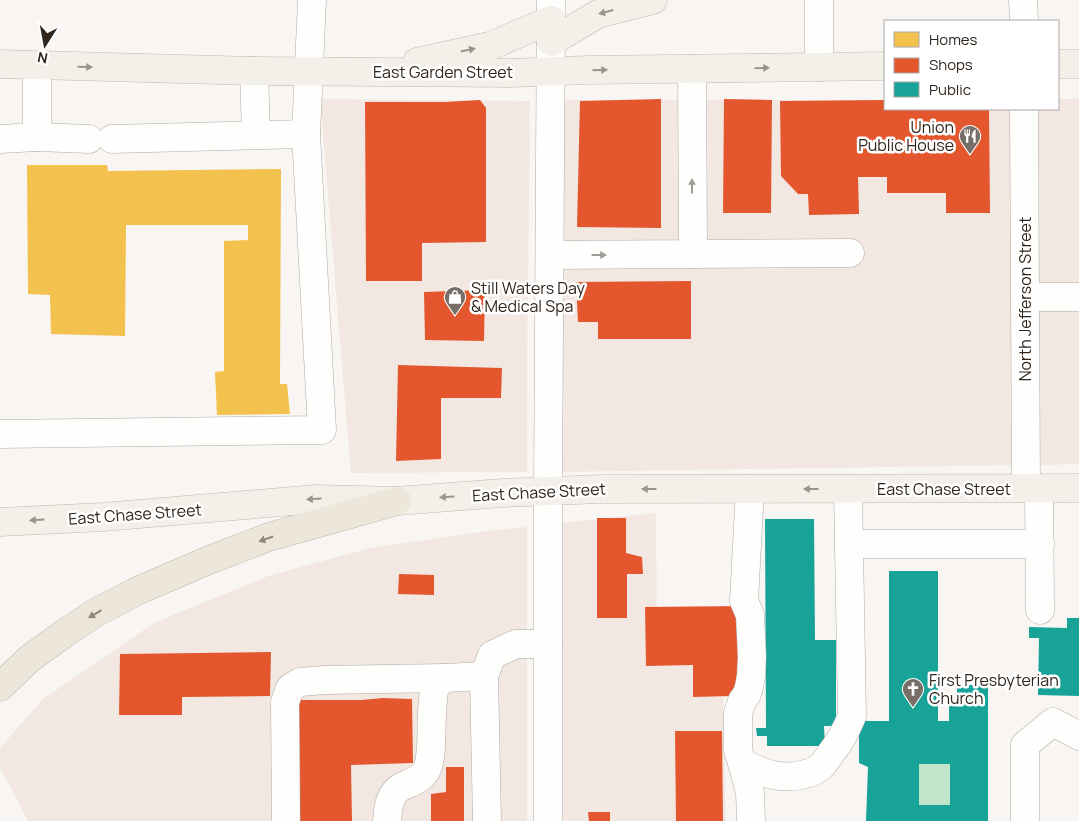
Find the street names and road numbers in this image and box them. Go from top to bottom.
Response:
street label: East Garden Street [373,61,513,83]
street label: North Jefferson Street [1014,217,1036,381]
street label: East Chase Street [472,478,606,506]
street label: East Chase Street [877,478,1011,500]
street label: East Chase Street [67,498,203,530]

